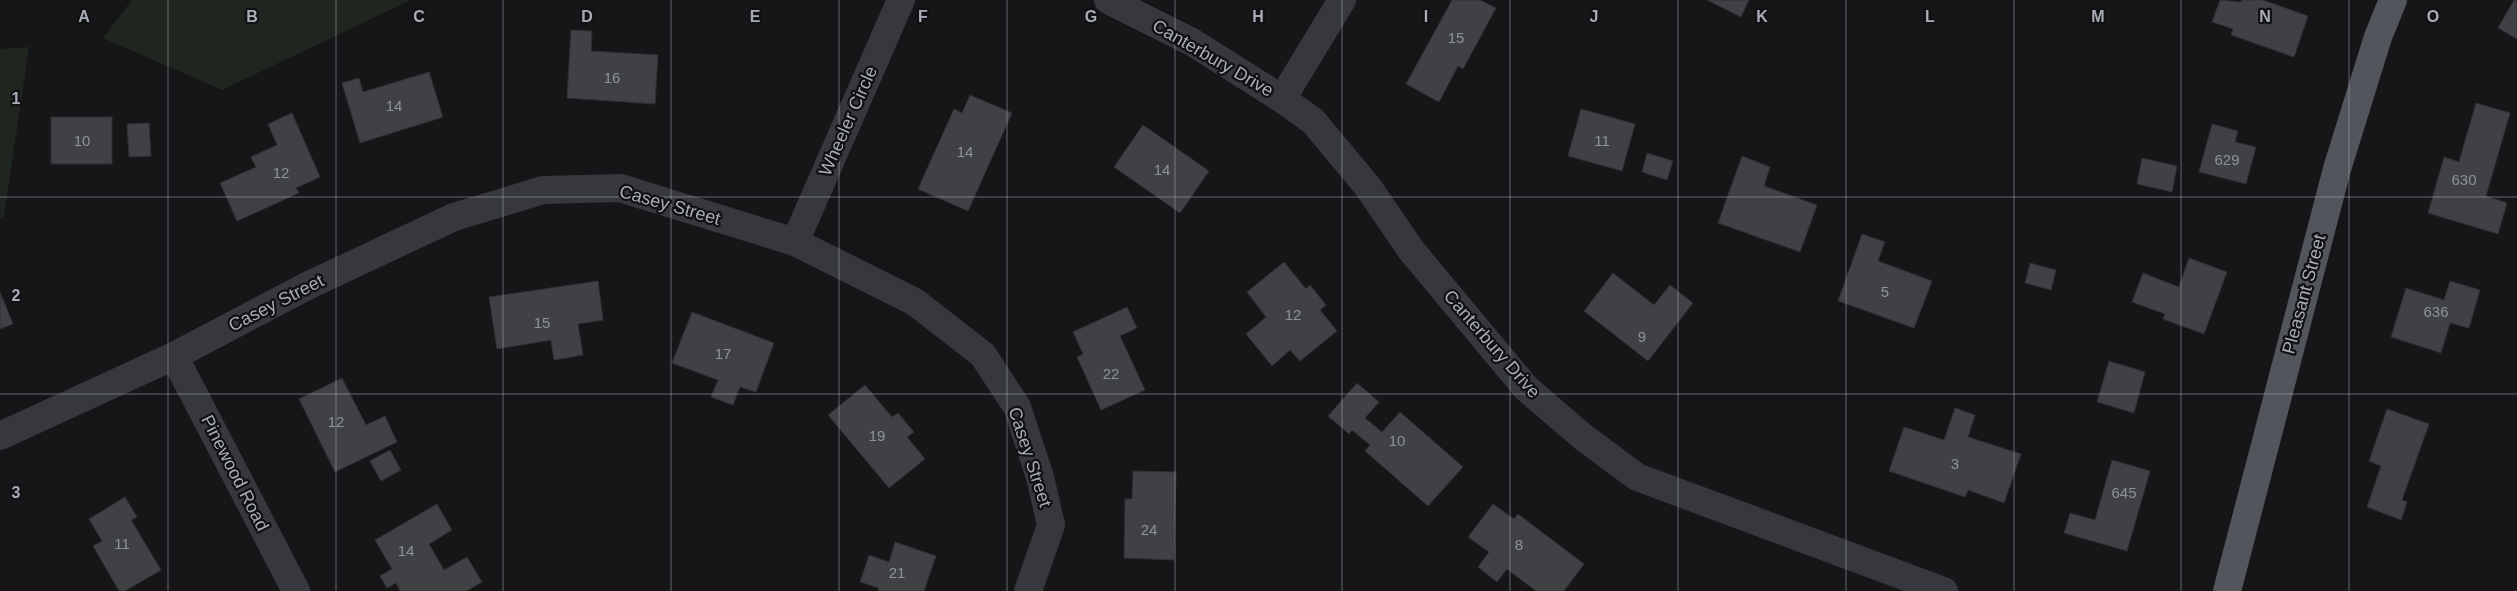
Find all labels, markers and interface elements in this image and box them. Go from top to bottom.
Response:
text: A [78,8,90,25]
text: B [246,8,258,25]
text: C [413,8,425,25]
text: D [581,8,593,25]
text: E [750,8,761,25]
text: F [918,8,928,25]
text: G [1085,8,1097,25]
text: H [1252,8,1264,25]
text: I [1424,8,1428,25]
text: J [1590,8,1598,25]
text: K [1756,8,1768,25]
text: L [1925,8,1935,25]
text: M [2091,8,2105,25]
text: N [2259,8,2271,25]
text: O [2427,8,2439,25]
street label: Canterbury Drive [1149,15,1277,101]
house number: 15 [1448,29,1464,46]
street label: Wheeler Circle [815,63,881,179]
house number: 16 [604,69,620,86]
text: 1 [12,90,21,107]
house number: 14 [386,97,402,114]
house number: 10 [74,132,90,149]
house number: 11 [1594,132,1610,149]
house number: 14 [957,143,973,160]
house number: 629 [2214,151,2240,168]
house number: 14 [1154,161,1170,178]
house number: 12 [273,164,289,181]
house number: 630 [2451,171,2477,188]
street label: Casey Street [617,181,723,229]
street label: Pleasant Street [2278,232,2330,356]
street label: Casey Street [225,270,327,336]
house number: 5 [1881,283,1889,300]
street label: Canterbury Drive [1440,286,1544,402]
text: 2 [12,287,21,304]
house number: 636 [2423,303,2449,320]
house number: 12 [1285,306,1301,323]
house number: 15 [534,314,550,331]
house number: 9 [1638,328,1646,345]
house number: 17 [715,345,731,362]
house number: 22 [1103,365,1119,382]
street label: Casey Street [1004,404,1056,510]
street label: Pinewood Road [197,412,273,534]
house number: 12 [328,413,344,430]
house number: 19 [869,427,885,444]
house number: 10 [1389,432,1405,449]
house number: 3 [1951,455,1959,472]
text: 3 [12,484,21,501]
house number: 645 [2111,484,2137,501]
house number: 24 [1141,521,1157,538]
house number: 11 [114,535,130,552]
house number: 8 [1515,536,1523,553]
house number: 14 [398,542,414,559]
house number: 21 [889,564,905,581]

